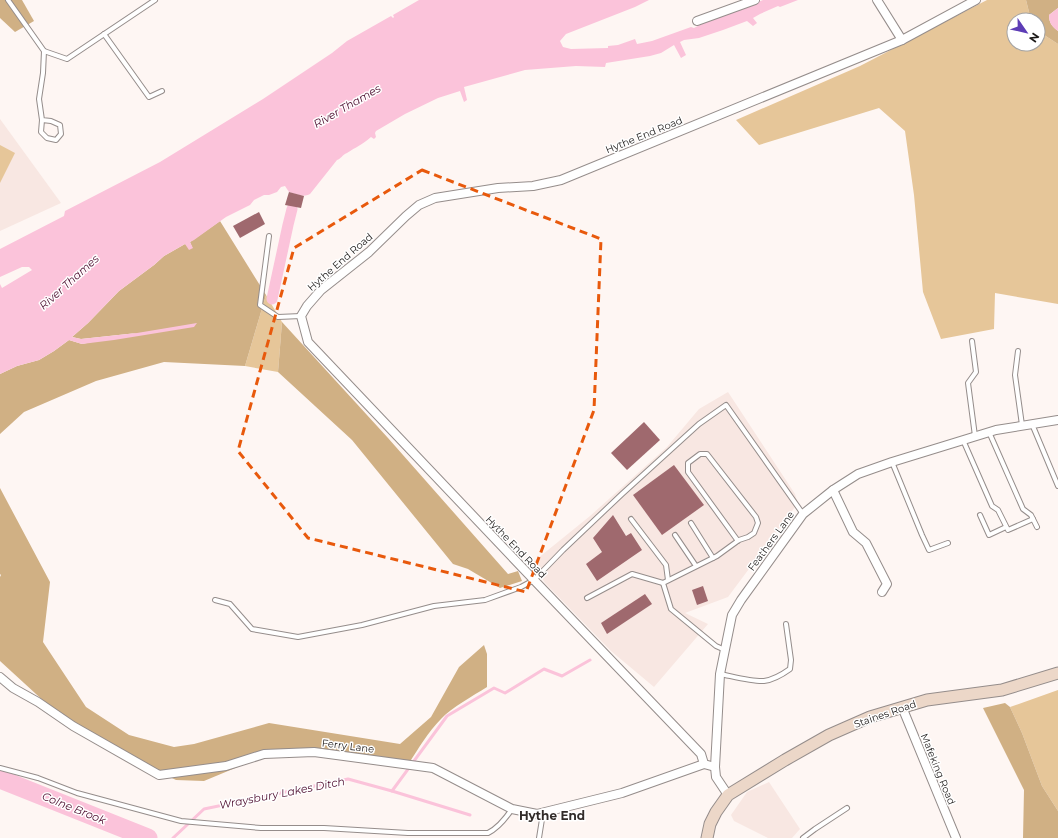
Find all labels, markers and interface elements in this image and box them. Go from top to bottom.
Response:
north arrow [1006,12,1046,52]
text: N [1026,30,1043,45]
water label: River Thames [311,81,384,131]
street label: Hythe End Road [604,114,684,156]
street label: Hythe End Road [305,230,375,294]
water label: River Thames [36,251,102,312]
street label: Feathers Lane [745,509,797,573]
street label: Hythe End Road [483,513,549,581]
street label: Staines Road [852,697,918,731]
street label: Mafeking Road [918,731,958,807]
street label: Ferry Lane [321,736,375,756]
water label: Wraysbury Lakes Ditch [218,774,346,812]
water label: Colne Brook [40,789,108,827]
district label: Hythe End [519,808,585,823]

